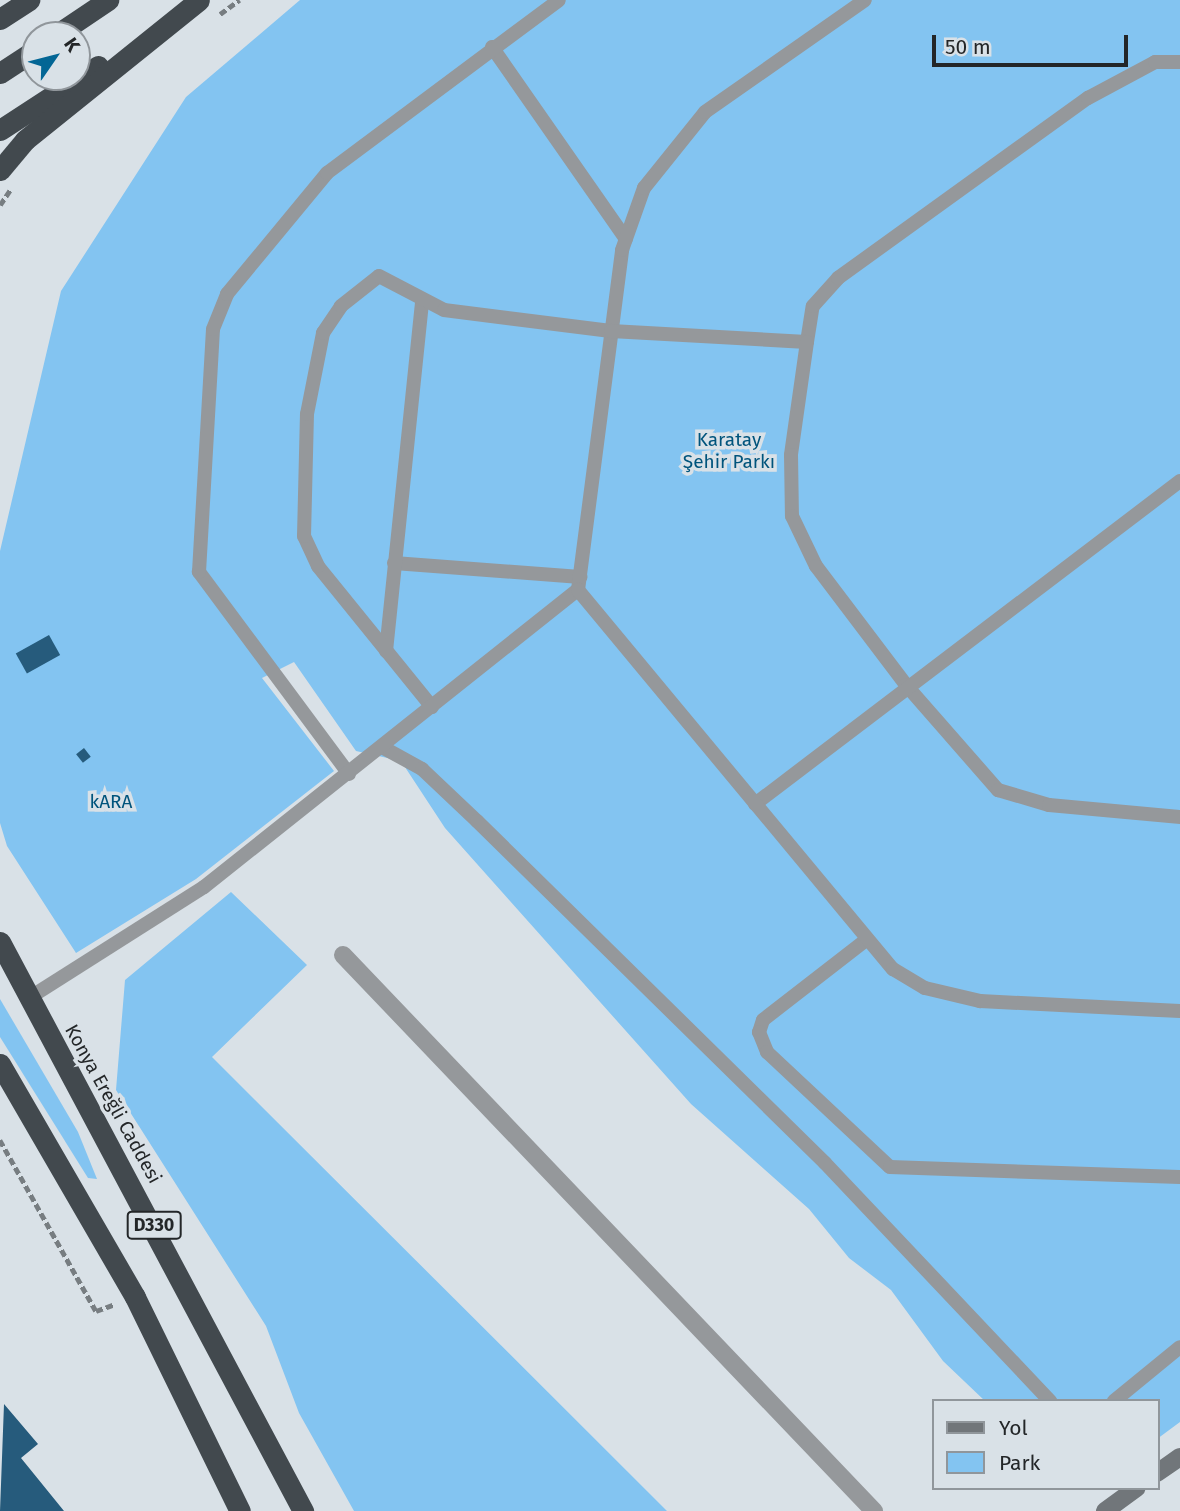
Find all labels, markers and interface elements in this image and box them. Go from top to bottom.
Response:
north arrow [21,21,91,91]
scale bar [935,21,1131,65]
text: K [59,33,85,56]
text: 50 m [945,34,991,60]
park label: Karatay Şehir Parkı [683,429,775,473]
park label: kARA [90,791,132,813]
street label: Konya Ereğli Caddesi [60,1020,166,1188]
road number: D330 [126,1210,182,1240]
legend [932,1399,1159,1490]
text: Yol [999,1415,1028,1441]
text: Park [999,1450,1040,1476]

